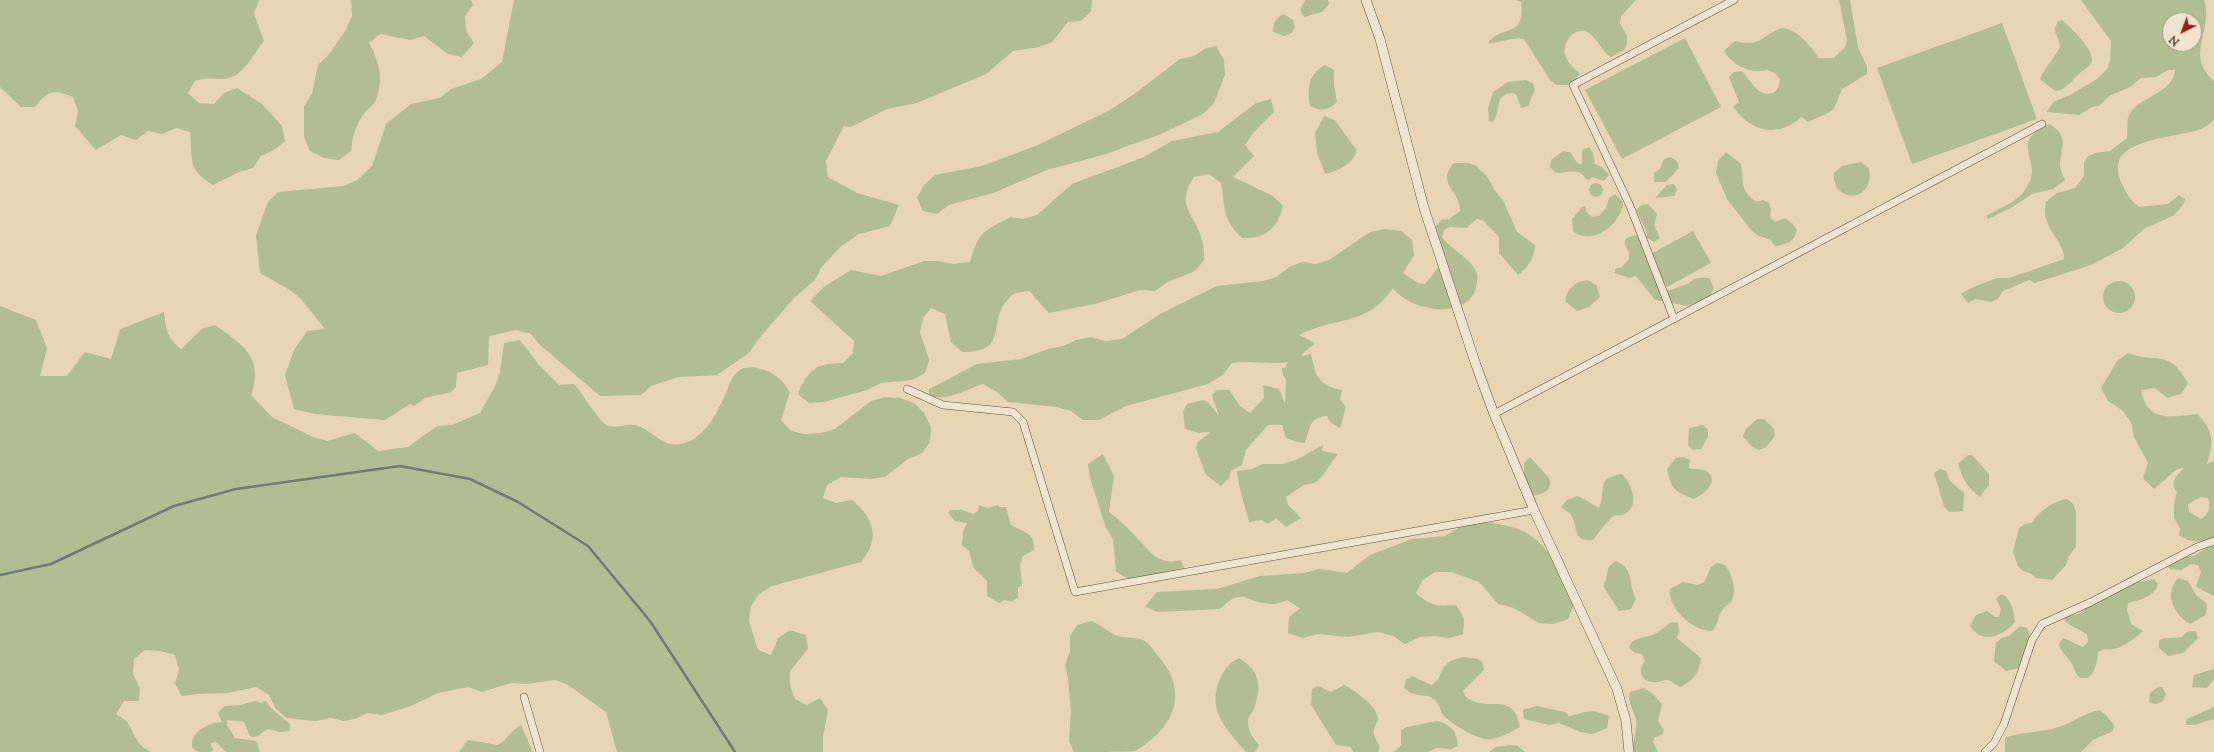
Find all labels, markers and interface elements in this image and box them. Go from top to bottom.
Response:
north arrow [2162,12,2202,52]
text: N [2166,31,2183,49]

